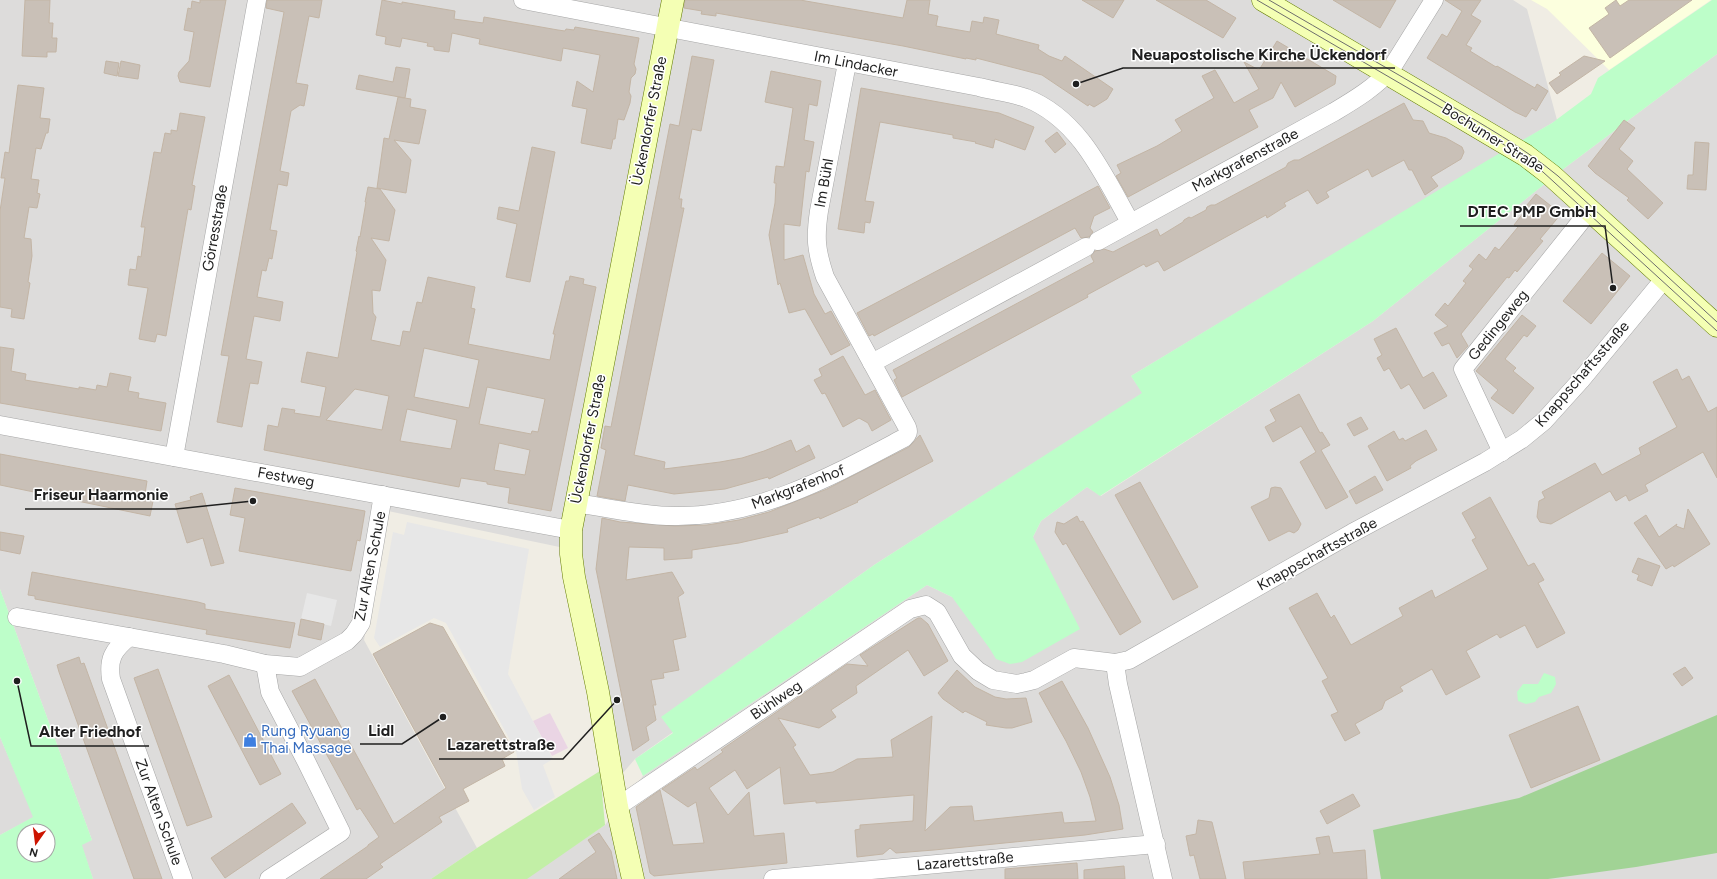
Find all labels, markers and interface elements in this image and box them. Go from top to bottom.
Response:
callout: Neuapostolische Kirche Ückendorf [1123,40,1395,68]
text: Neuapostolische Kirche Ückendorf [1131,45,1388,64]
street label: Im Lindacker [813,47,899,81]
street label: Ückendorfer Straße [628,55,670,187]
street label: Bochumer Straße [1439,99,1547,177]
street label: Markgrafenstraße [1189,124,1301,196]
street label: Im Bühl [811,157,837,209]
street label: Görresstraße [199,183,231,273]
callout: DTEC PMP GmbH [1460,198,1605,226]
text: DTEC PMP GmbH [1467,202,1597,221]
street label: Gedingeweg [1464,286,1532,364]
street label: Knappschaftsstraße [1531,317,1633,431]
street label: Ückendorfer Straße [567,373,609,505]
street label: Markgrafenhof [749,461,848,513]
street label: Festweg [256,463,316,491]
callout: Friseur Haarmonie [25,481,176,509]
text: Friseur Haarmonie [34,485,169,504]
street label: Zur Alten Schule [351,509,389,623]
street label: Knappschaftsstraße [1254,514,1380,594]
street label: Bühlweg [747,676,805,724]
callout: Lidl [360,716,402,744]
callout: Alter Friedhof [31,718,149,746]
text: Lidl [368,721,394,740]
text: Alter Friedhof [39,722,142,741]
place label: Rung Ryuang Thai Massage [261,722,351,757]
callout: Lazarettstraße [439,731,563,759]
shop icon: Rung Ryuang Thai Massage [242,732,258,748]
text: Lazarettstraße [447,735,555,754]
street label: Zur Alten Schule [131,756,187,868]
north arrow [16,823,56,863]
text: N [28,845,39,860]
street label: Lazarettstraße [916,848,1014,874]

